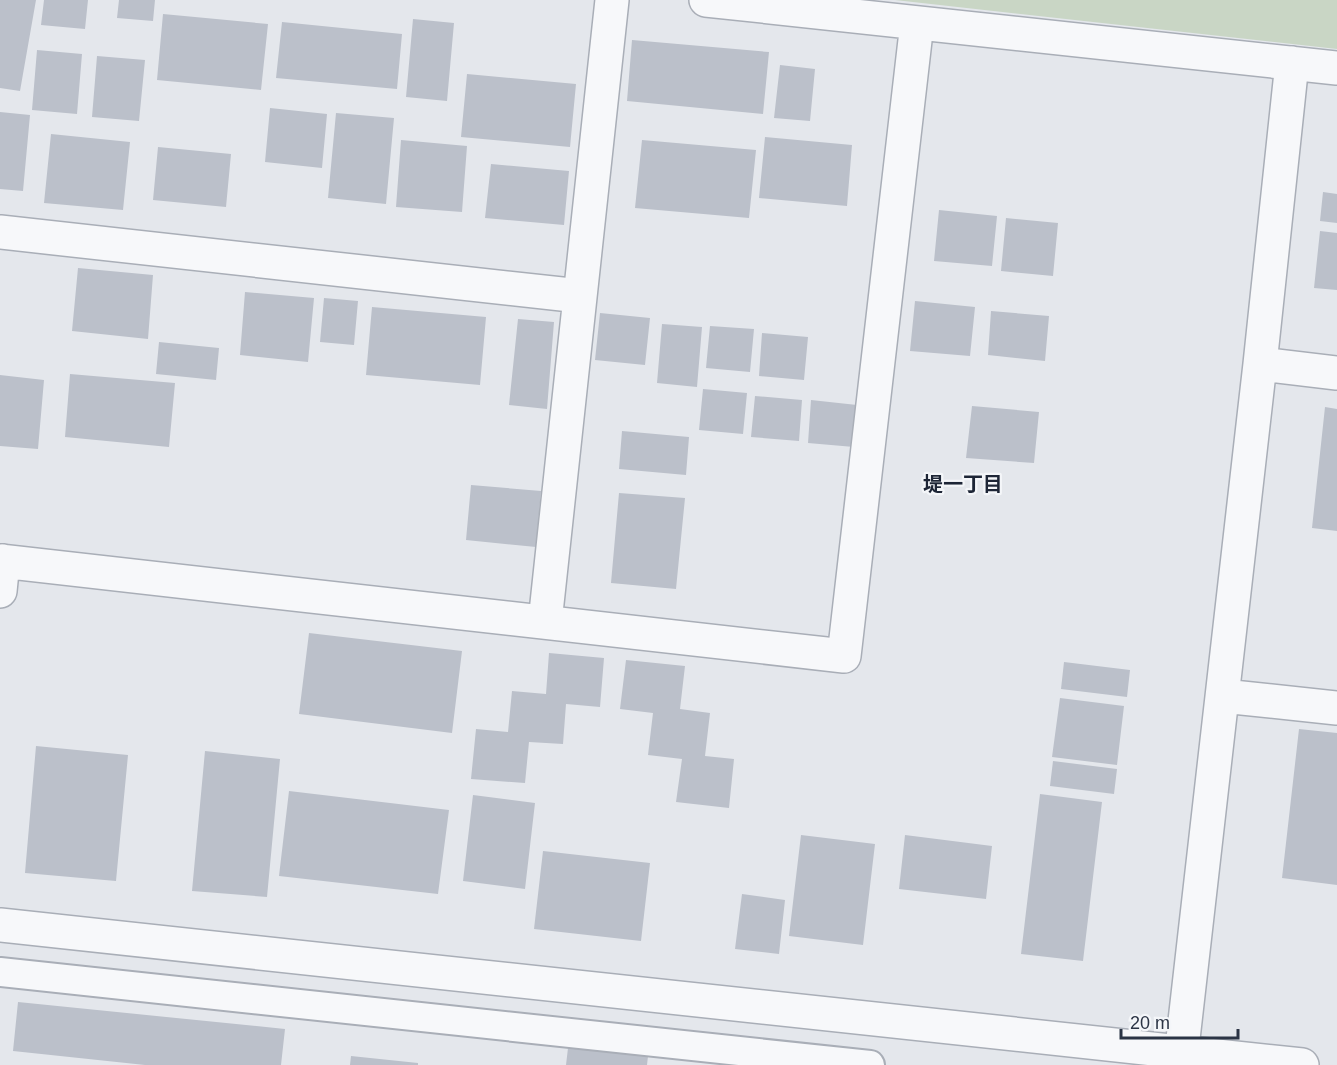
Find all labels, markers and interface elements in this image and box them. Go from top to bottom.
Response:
district label: 堤一丁目 [923,473,1003,495]
scale bar [1121,1002,1238,1040]
text: 20 m [1130,1013,1170,1033]

